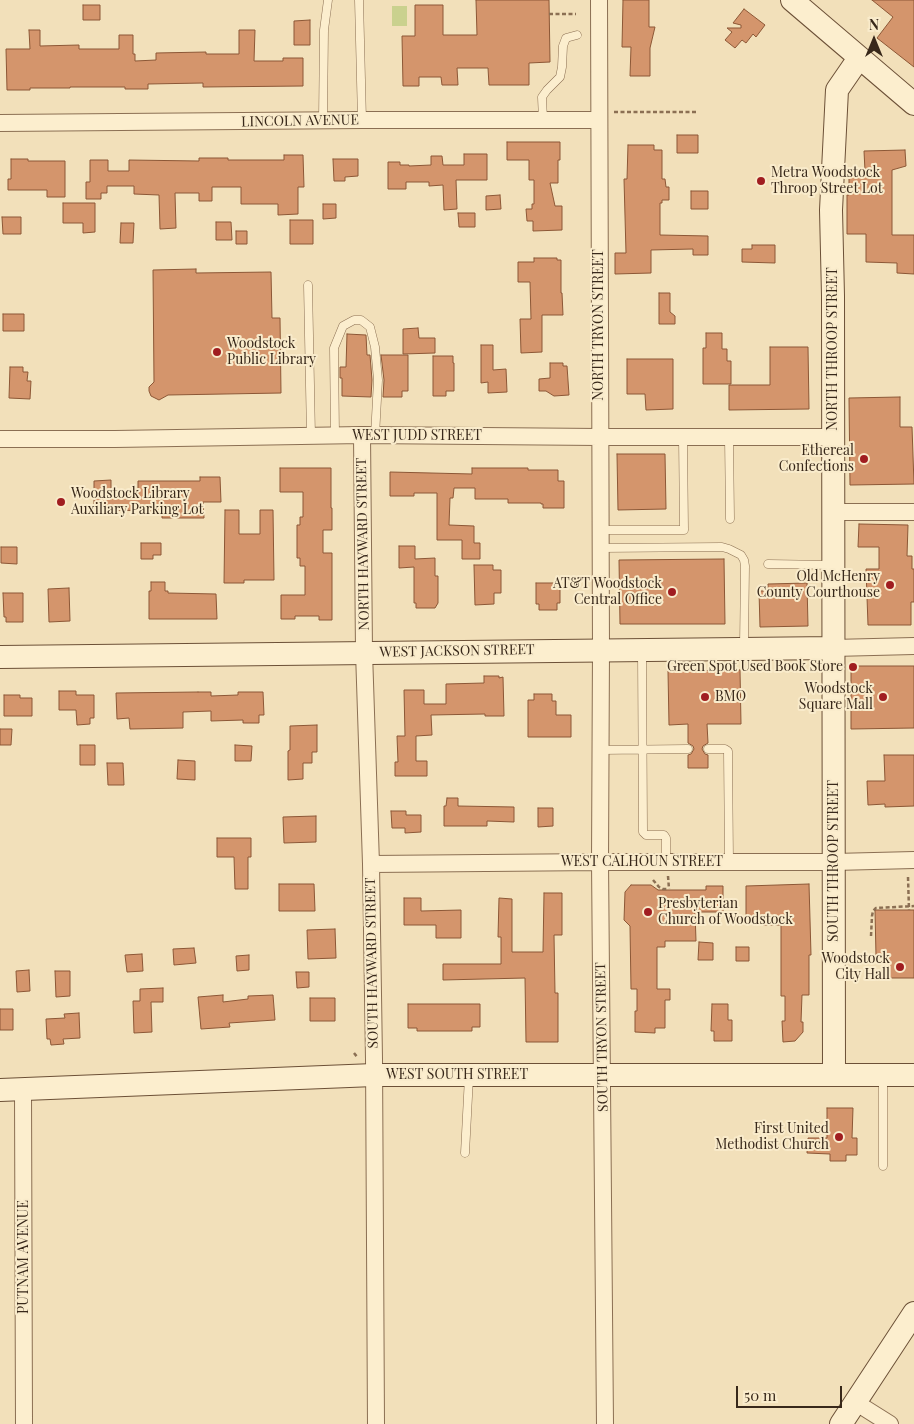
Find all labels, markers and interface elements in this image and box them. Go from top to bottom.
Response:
north arrow [849,15,899,65]
text: N [869,15,879,34]
street label: LINCOLN AVENUE [241,112,359,130]
place label: Metra Woodstock Throop Street Lot [771,165,883,198]
marker: Metra Woodstock Throop Street Lot [755,175,767,187]
street label: NORTH TRYON STREET [591,249,607,401]
street label: NORTH THROOP STREET [825,267,841,431]
place label: Woodstock Public Library [227,336,316,368]
marker: Woodstock Public Library [211,346,223,358]
street label: WEST JUDD STREET [352,428,482,444]
place label: Ethereal Confections [779,443,854,476]
marker: Ethereal Confections [858,453,870,465]
street label: NORTH HAYWARD STREET [353,457,373,631]
place label: Woodstock Library Auxiliary Parking Lot [71,486,204,518]
marker: Woodstock Library Auxiliary Parking Lot [55,496,67,508]
place label: Old McHenry County Courthouse [757,569,880,602]
place label: AT&T Woodstock Central Office [553,576,662,608]
marker: Old McHenry County Courthouse [884,579,896,591]
marker: AT&T Woodstock Central Office [666,586,678,598]
street label: WEST JACKSON STREET [379,641,535,661]
place label: Green Spot Used Book Store [667,659,843,675]
marker: Green Spot Used Book Store [847,661,859,673]
place label: Woodstock Square Mall [799,681,873,714]
place label: BMO [715,689,746,705]
marker: BMO [699,691,711,703]
marker: Woodstock Square Mall [877,691,889,703]
street label: SOUTH THROOP STREET [826,780,842,942]
street label: WEST CALHOUN STREET [561,854,723,870]
street label: SOUTH HAYWARD STREET [362,877,382,1049]
place label: Presbyterian Church of Woodstock [658,896,793,929]
marker: Presbyterian Church of Woodstock [642,906,654,918]
place label: Woodstock City Hall [821,951,890,984]
marker: Woodstock City Hall [894,961,906,973]
street label: SOUTH TRYON STREET [592,962,612,1112]
street label: WEST SOUTH STREET [386,1067,528,1083]
place label: First United Methodist Church [715,1121,829,1154]
marker: First United Methodist Church [833,1131,845,1143]
street label: PUTNAM AVENUE [16,1200,32,1314]
scale bar [739,1376,845,1408]
text: 50 m [744,1385,776,1405]

